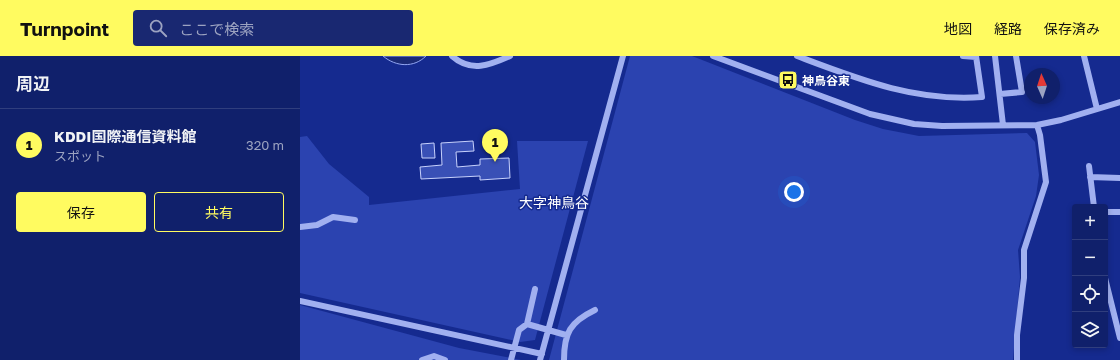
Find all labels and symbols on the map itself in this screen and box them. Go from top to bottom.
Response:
north arrow [1024,68,1060,104]
bus stop icon: 神鳥谷東 [777,69,799,91]
place label: 神鳥谷東 [802,73,850,88]
pin: 1 [482,129,508,162]
your location [784,182,804,202]
district label: 大字神鳥谷 [519,194,589,211]

